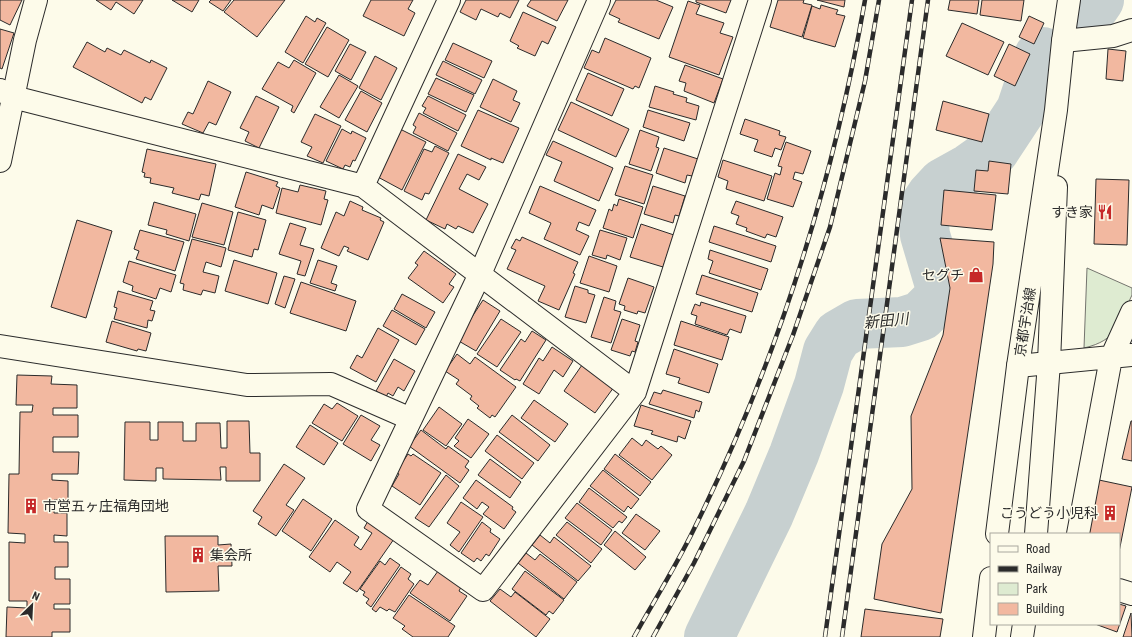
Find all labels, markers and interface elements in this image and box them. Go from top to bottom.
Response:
restaurant icon: すき家 [1096,203,1114,221]
place label: すき家 [1051,204,1093,220]
shop icon: セグチ [967,266,985,284]
place label: セグチ [922,267,964,283]
street label: 京都宇治線 [1012,286,1038,358]
water label: 新田川 [863,309,911,332]
building icon: 市営五ヶ庄福角団地 [22,497,40,515]
place label: 市営五ヶ庄福角団地 [43,498,169,514]
building icon: こうどう小児科 [1101,504,1119,522]
place label: こうどう小児科 [1000,505,1098,521]
legend [990,533,1120,625]
text: Road [1026,542,1050,556]
building icon: 集会所 [189,546,207,564]
place label: 集会所 [210,547,252,563]
text: Railway [1026,562,1062,576]
text: Park [1026,582,1048,596]
north arrow [12,585,52,625]
text: N [30,589,42,604]
text: Building [1026,602,1064,616]

